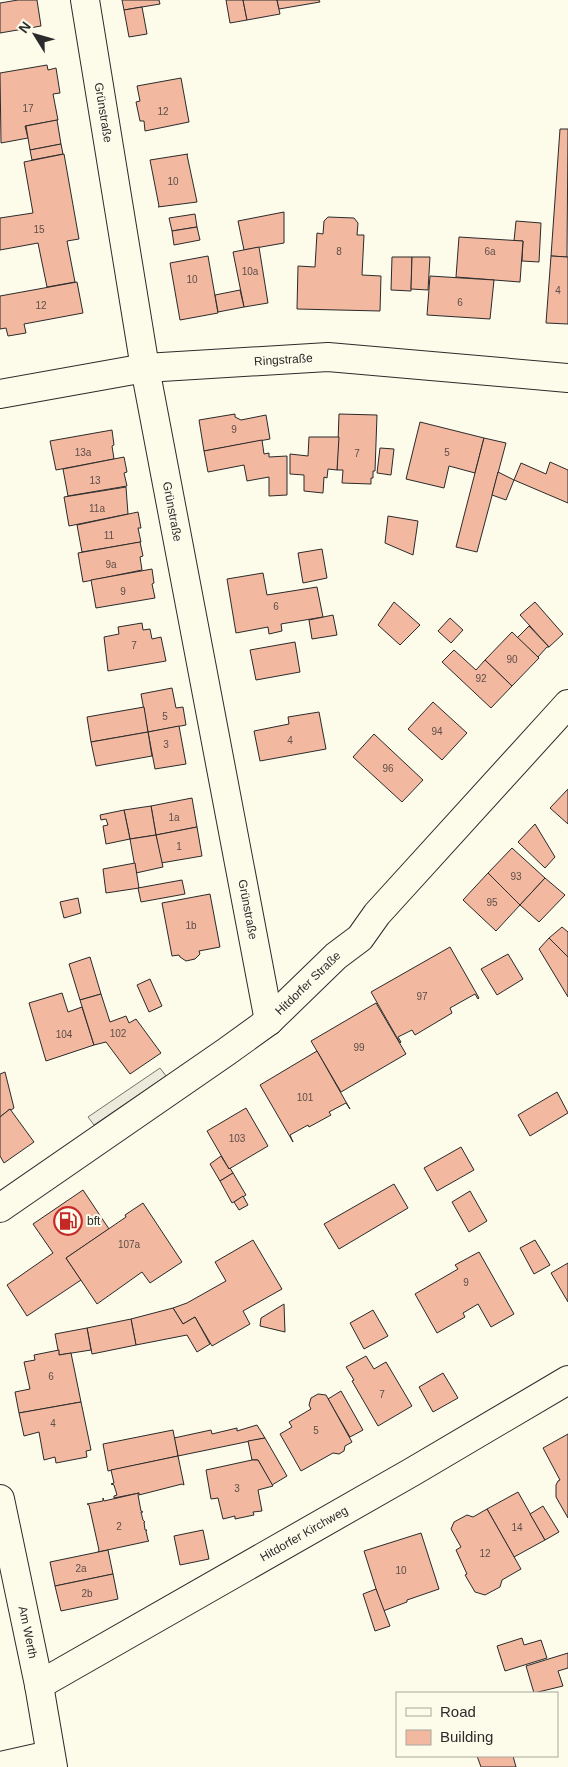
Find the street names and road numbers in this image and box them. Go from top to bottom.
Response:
street label: Grünstraße [92,81,115,144]
street label: Ringstraße [254,351,314,368]
street label: Grünstraße [160,480,185,543]
street label: Grünstraße [235,878,260,941]
street label: Hitdorfer Straße [272,948,343,1018]
street label: Hitdorfer Kirchweg [257,1503,350,1564]
street label: Am Werth [16,1605,40,1660]

